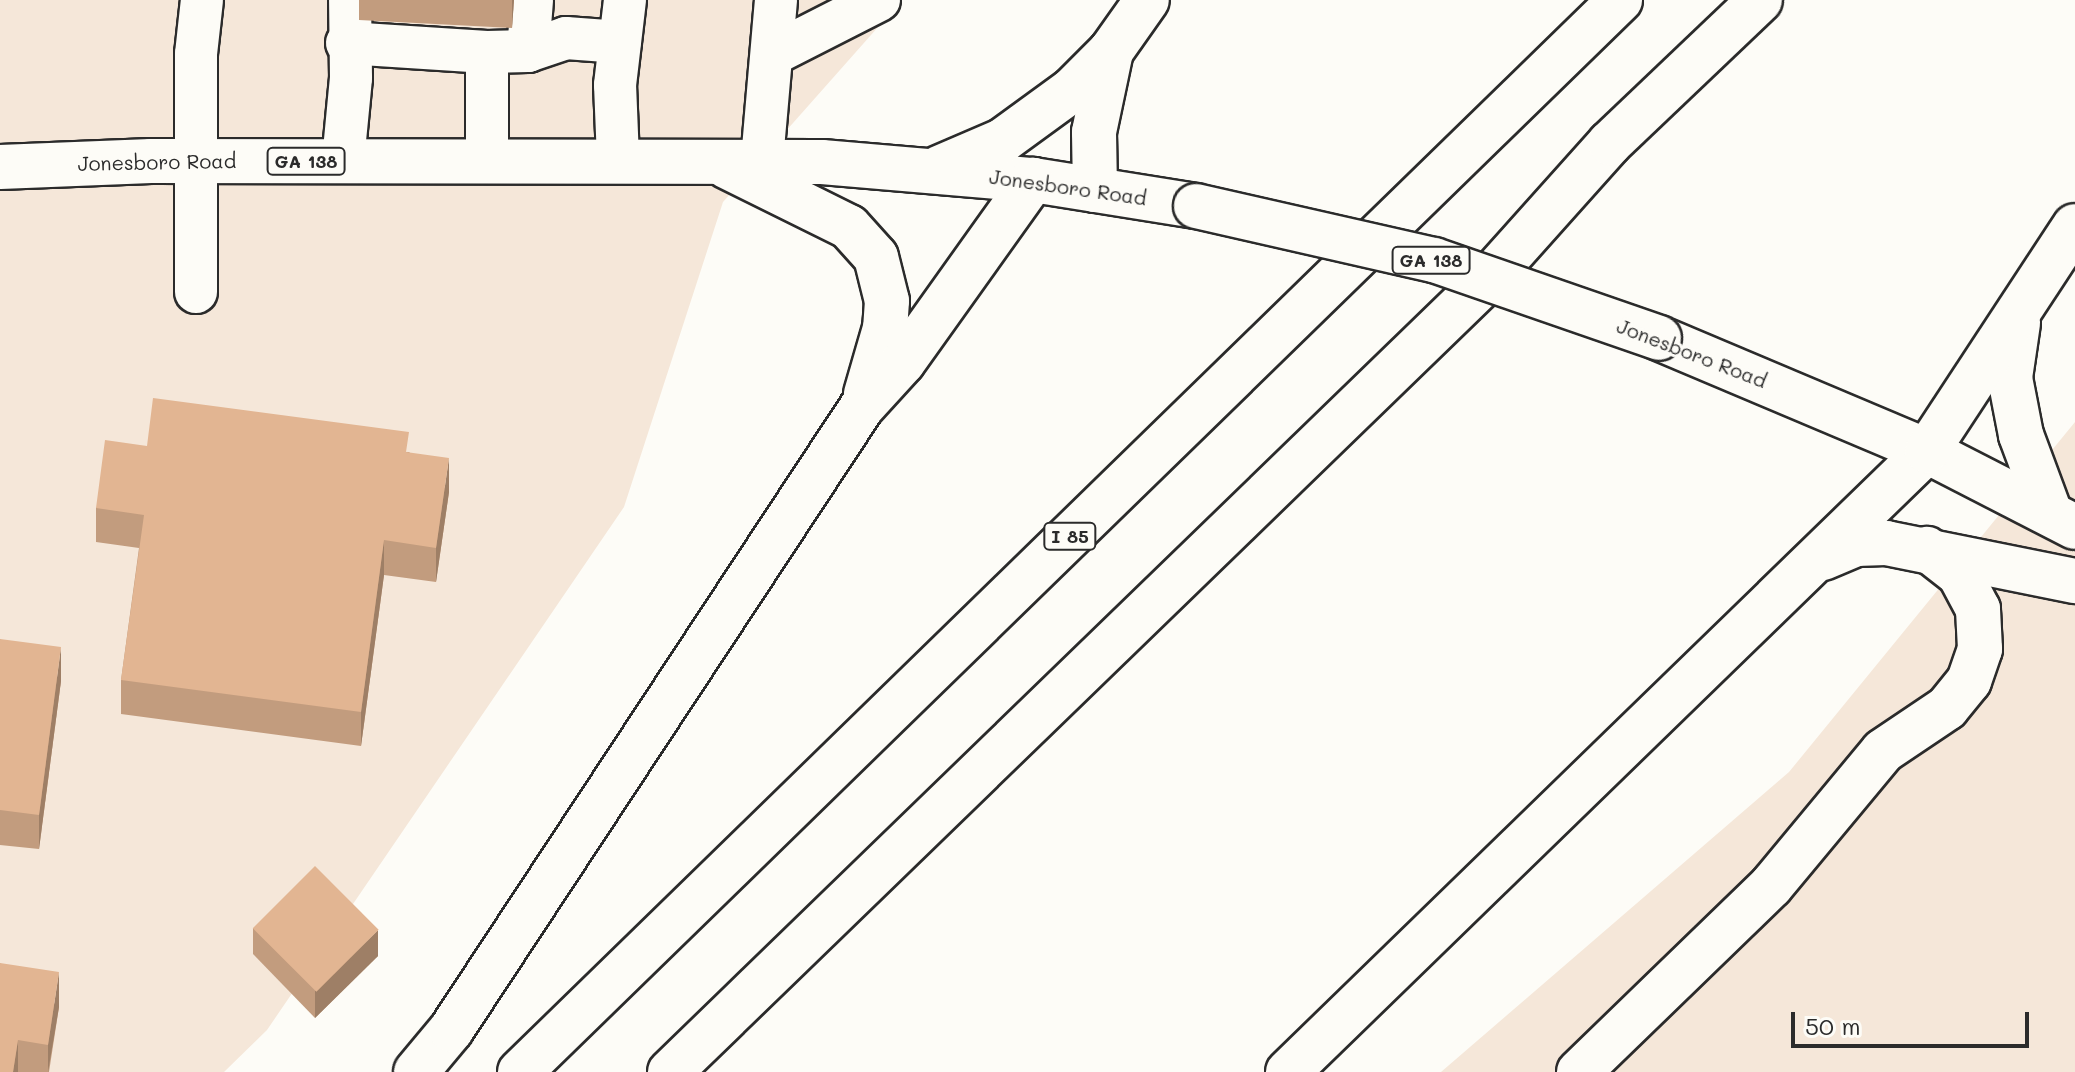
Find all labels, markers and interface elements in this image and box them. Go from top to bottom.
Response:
road number: GA 138 [266,147,346,175]
street label: Jonesboro Road [77,149,237,175]
street label: Jonesboro Road [988,164,1148,210]
road number: GA 138 [1391,246,1471,274]
street label: Jonesboro Road [1614,313,1770,393]
road number: I 85 [1042,522,1098,550]
scale bar [1795,996,2033,1046]
text: 50 m [1805,1010,1861,1041]

